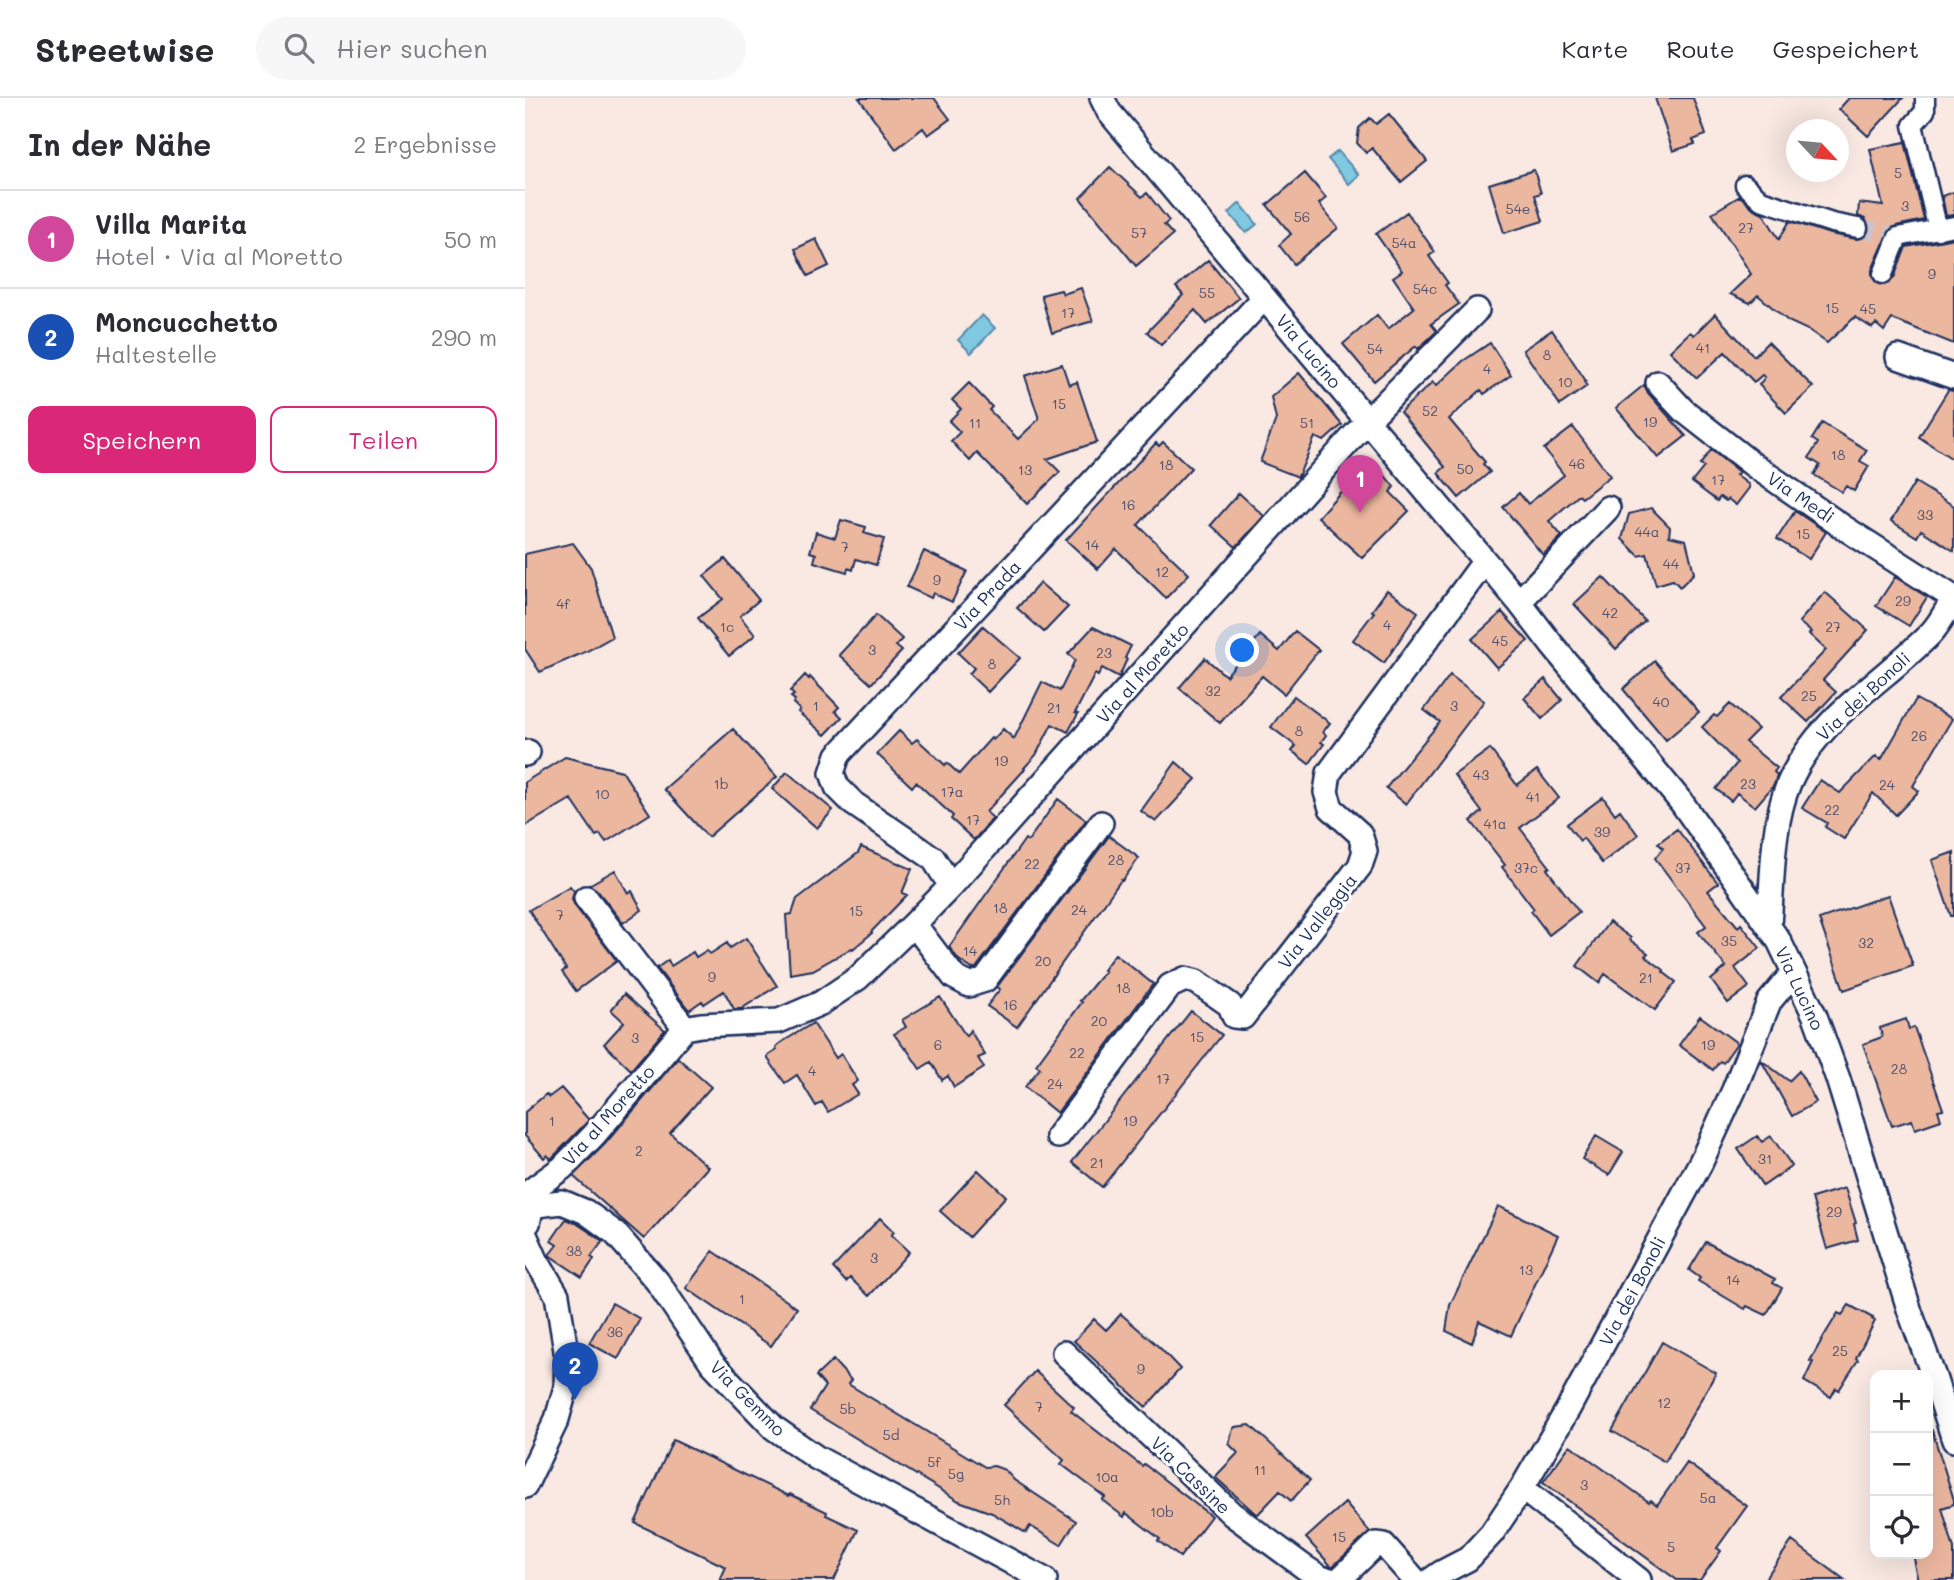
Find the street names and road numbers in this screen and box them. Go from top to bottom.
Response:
street label: Via Lucino [1271,309,1347,393]
street label: Via Medi [1763,466,1839,528]
street label: Via Prada [948,555,1026,635]
street label: Via al Moretto [1091,617,1194,728]
street label: Via dei Bonoli [1811,646,1915,746]
street label: Via Valleggia [1272,868,1362,974]
street label: Via Lucino [1770,942,1830,1034]
street label: Via al Moretto [557,1059,660,1170]
street label: Via dei Bonoli [1593,1232,1671,1350]
street label: Via Gemmo [705,1355,791,1441]
street label: Via Cassine [1146,1431,1236,1519]

